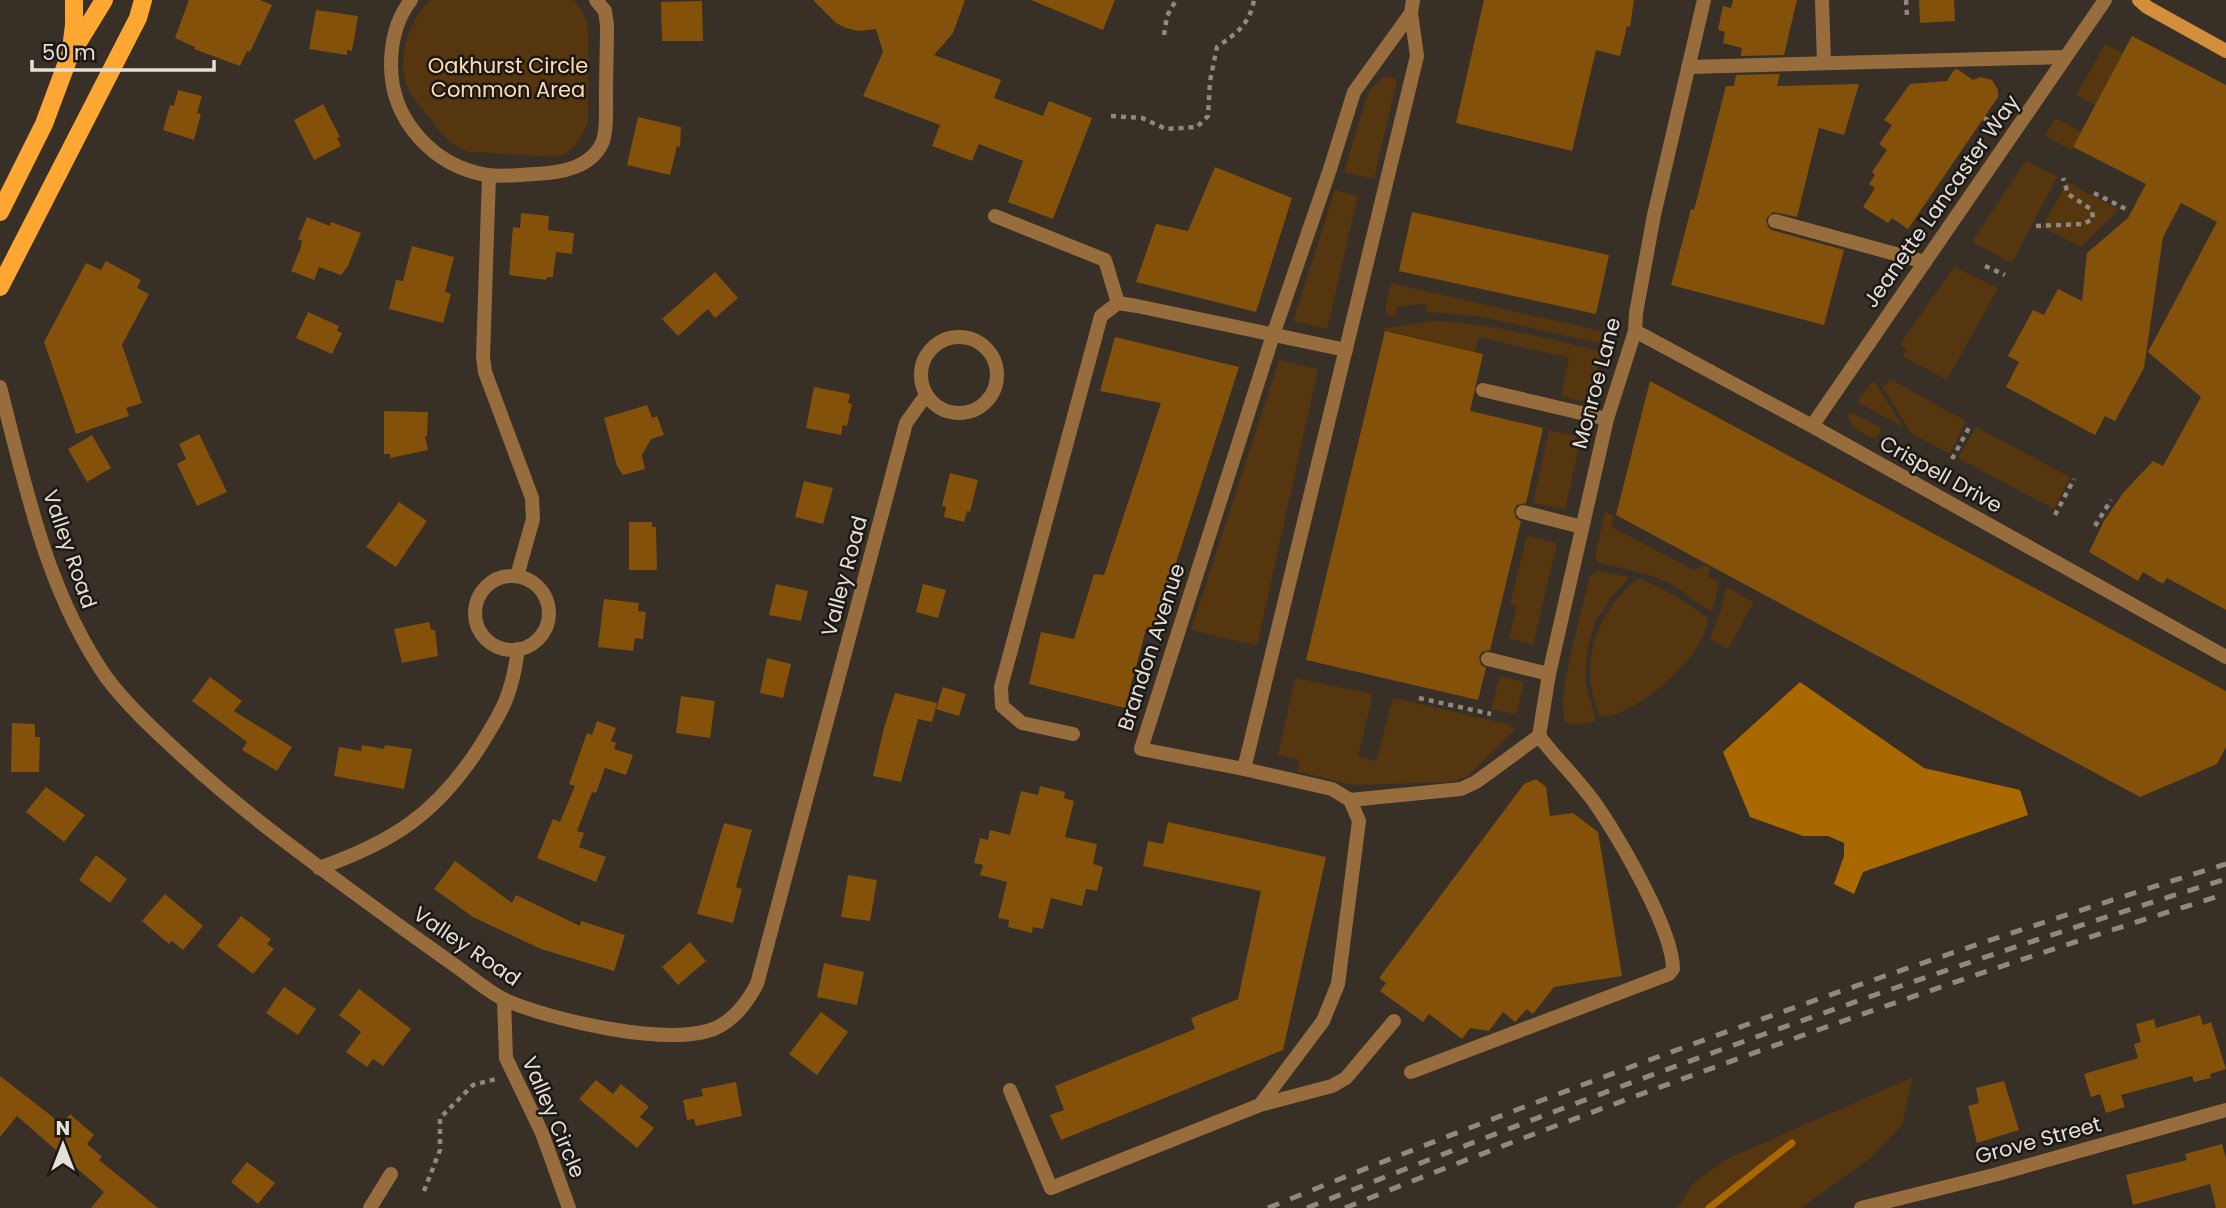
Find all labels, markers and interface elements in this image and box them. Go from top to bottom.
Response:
scale bar [32,28,214,72]
text: 50 m [42,38,96,67]
park label: Oakhurst Circle Common Area [428,51,588,104]
street label: Jeanette Lancaster Way [1856,89,2026,313]
street label: Monroe Lane [1565,314,1627,452]
street label: Crispell Drive [1875,428,2007,520]
street label: Valley Road [36,486,104,612]
street label: Valley Road [814,512,874,640]
street label: Brandon Avenue [1110,560,1192,734]
street label: Valley Road [408,899,526,993]
street label: Valley Circle [515,1052,593,1182]
street label: Grove Street [1972,1109,2104,1171]
north arrow [28,1110,98,1180]
text: N [56,1115,70,1142]

